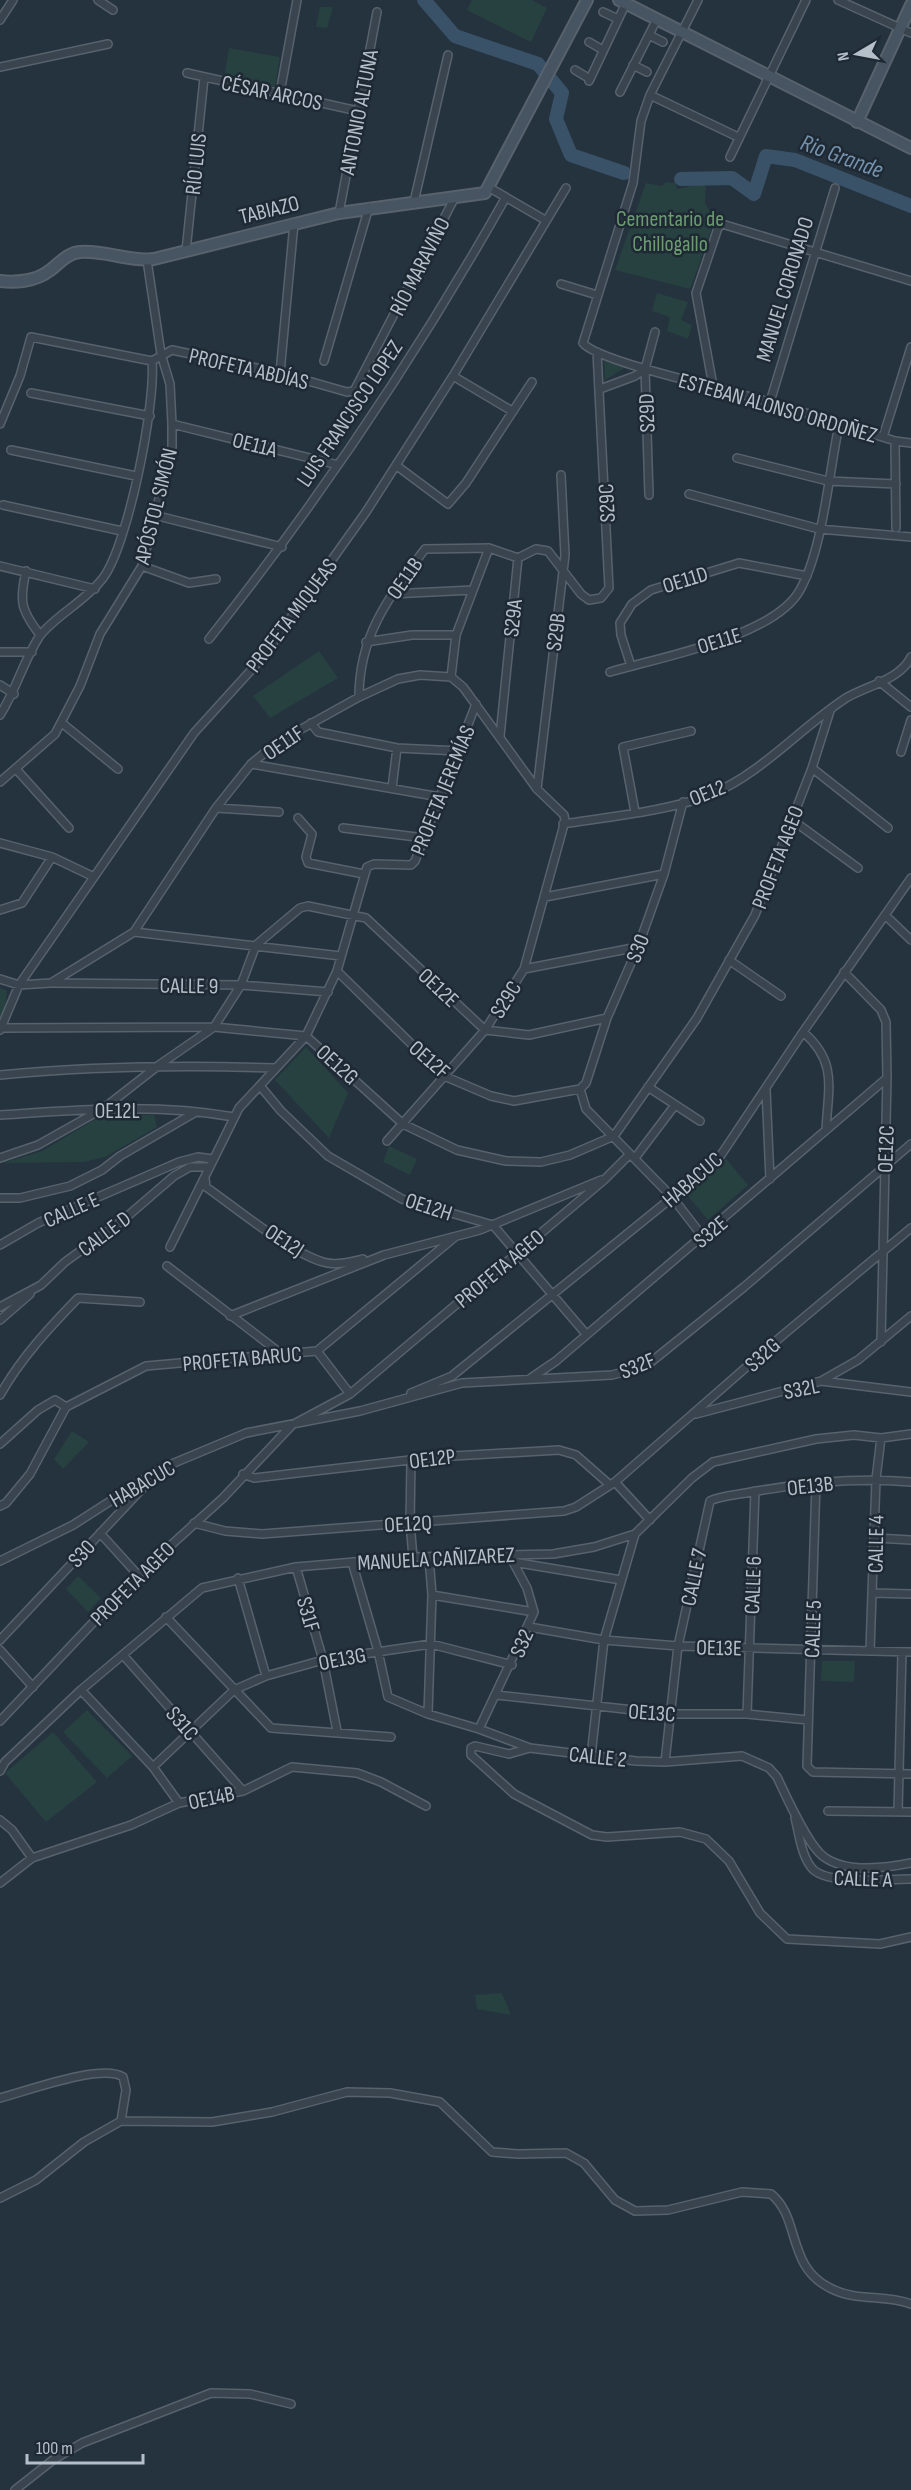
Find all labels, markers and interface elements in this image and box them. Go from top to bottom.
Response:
north arrow [827,24,887,84]
street label: ANTONIO ALTUNA [334,47,385,178]
text: N [834,50,854,62]
street label: CÉSAR ARCOS [219,70,325,117]
water label: Rio Grande [797,128,887,185]
street label: RÍO LUIS [180,132,213,196]
street label: TABIAZO [236,190,302,231]
park label: Cementario de Chillogallo [616,206,724,258]
street label: RÍO MARAVIÑO [384,213,457,320]
street label: MANUEL CORONADO [751,214,820,365]
street label: LUIS FRANCISCO LOPEZ [291,335,409,492]
street label: PROFETA ABDÍAS [186,343,311,396]
street label: ESTEBAN ALONSO ORDOÑEZ [675,367,880,450]
street label: S29D [633,393,662,433]
street label: OE11A [230,427,280,464]
street label: APÓSTOL SIMÓN [129,446,184,568]
street label: S29C [593,483,622,523]
street label: OE11B [381,553,429,605]
street label: PROFETA MIQUEAS [241,554,344,678]
street label: OE11D [659,561,712,600]
street label: S29A [498,597,529,638]
street label: S29B [541,612,572,653]
street label: OE11E [694,622,745,661]
street label: OE11F [258,720,310,767]
street label: PROFETA JEREMÍAS [405,722,482,860]
street label: OE12 [685,774,730,813]
street label: PROFETA AGEO [746,802,810,913]
street label: S30 [621,930,656,967]
street label: OE12E [412,963,464,1014]
street label: CALLE 9 [159,972,219,1001]
street label: S29C [485,976,528,1023]
street label: OE12F [403,1035,455,1085]
street label: OE12G [310,1039,364,1091]
street label: OE12L [94,1098,140,1125]
street label: OE12C [872,1125,901,1173]
street label: HABACUC [657,1146,729,1214]
street label: CALLE E [40,1186,104,1235]
street label: OE12H [401,1187,456,1228]
street label: CALLE D [73,1205,137,1263]
street label: S32E [688,1210,734,1254]
street label: OE12J [259,1219,309,1264]
street label: PROFETA AGEO [450,1224,550,1314]
street label: S32G [740,1332,786,1378]
street label: PROFETA BARUC [181,1341,303,1378]
street label: S32F [616,1347,659,1386]
street label: S32L [781,1373,821,1406]
street label: OE12P [408,1443,457,1476]
street label: HABACUC [105,1455,181,1514]
street label: OE13B [786,1471,835,1502]
street label: OE12Q [384,1510,433,1539]
street label: CALLE 4 [862,1515,891,1573]
street label: S30 [63,1534,102,1574]
street label: PROFETA AGEO [85,1536,181,1632]
street label: MANUELA CAÑIZAREZ [357,1542,515,1577]
street label: CALLE 7 [675,1546,714,1608]
street label: CALLE 6 [739,1555,768,1615]
street label: S31F [290,1594,325,1635]
street label: CALLE 5 [799,1600,828,1658]
street label: S32 [504,1625,540,1662]
street label: OE13E [696,1635,742,1662]
street label: OE13G [316,1642,368,1677]
street label: OE13C [627,1698,677,1729]
street label: S31C [160,1701,204,1747]
street label: CALLE 2 [568,1741,628,1774]
street label: OE14B [186,1780,237,1817]
street label: CALLE A [833,1865,893,1894]
scale bar [27,2427,142,2465]
text: 100 m [36,2438,73,2459]

